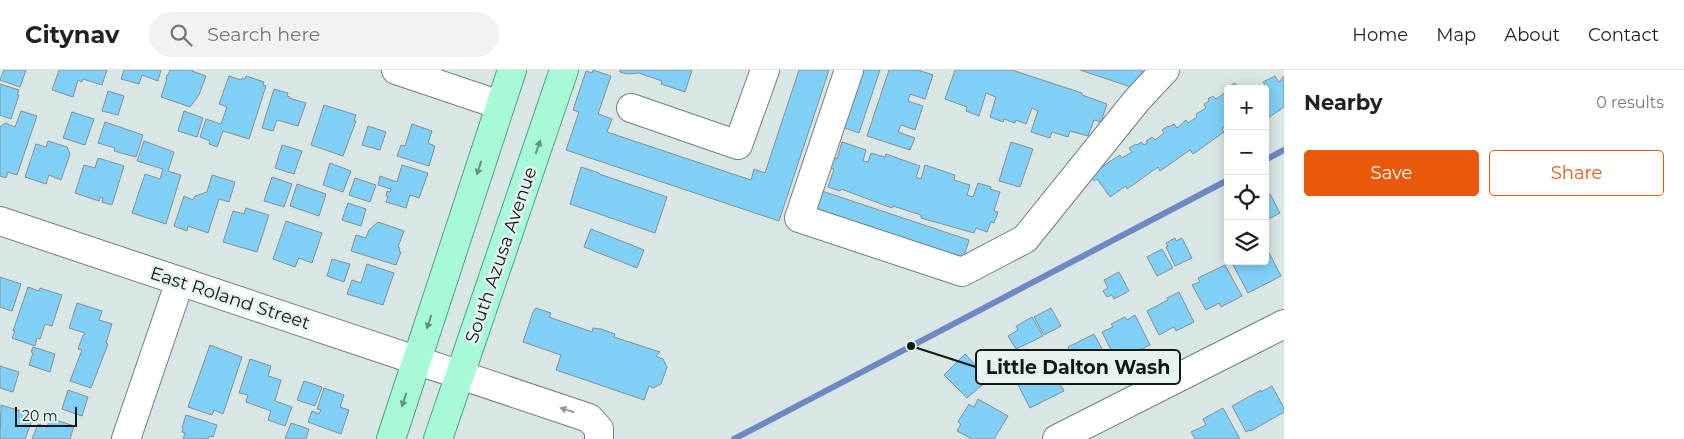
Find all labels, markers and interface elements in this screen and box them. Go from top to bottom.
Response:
search box [149,12,499,57]
text: Citynav [25,20,119,49]
icon: search [167,21,195,49]
text: Search here [207,23,320,46]
text: Home [1352,24,1408,46]
text: Map [1436,24,1476,46]
text: About [1504,24,1560,46]
text: Contact [1588,24,1659,46]
map controls [1224,85,1269,265]
button: + [1224,85,1269,130]
text: Nearby [1304,90,1383,115]
text: 0 results [1596,93,1664,112]
button: − [1224,130,1269,175]
one-way arrow [534,139,542,154]
button: Save [1304,150,1479,196]
button: Share [1489,150,1664,196]
one-way arrow [475,160,482,175]
street label: South Azusa Avenue [460,164,542,346]
button: locate [1224,175,1269,220]
button: layers [1224,220,1269,265]
street label: East Roland Street [147,262,313,334]
one-way arrow [425,315,432,330]
callout: Little Dalton Wash [976,350,1180,384]
text: Little Dalton Wash [986,356,1170,379]
one-way arrow [399,392,407,407]
scale bar [15,404,78,427]
one-way arrow [559,406,574,414]
text: 20 m [22,407,58,425]

